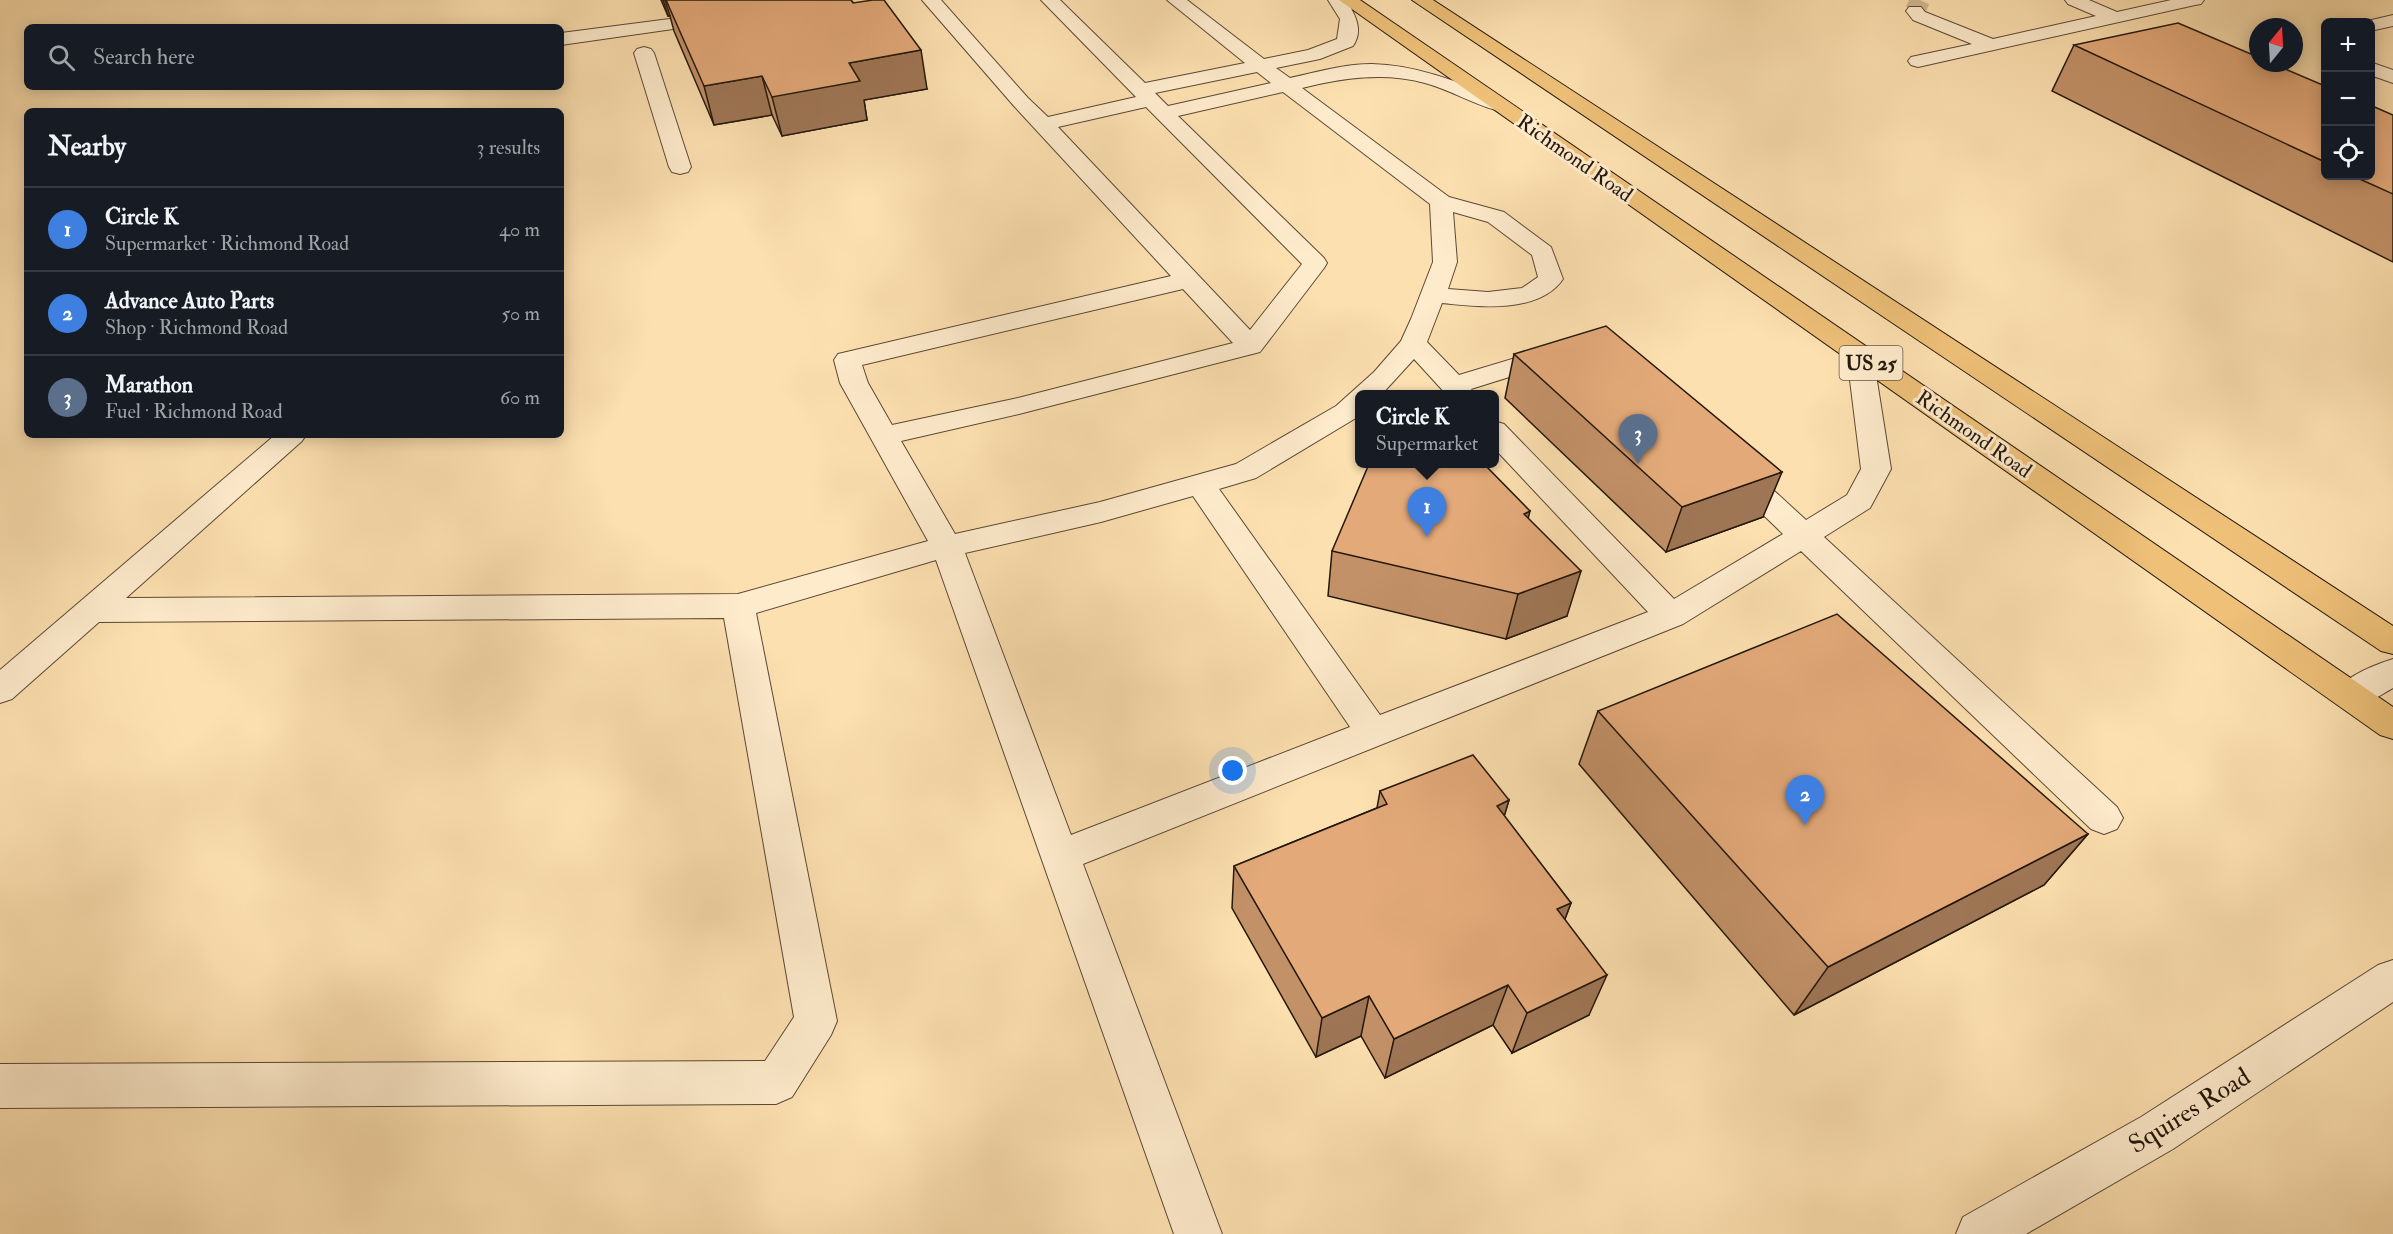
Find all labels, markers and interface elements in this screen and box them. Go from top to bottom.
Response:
north arrow [2249,18,2303,72]
map controls [2321,18,2375,180]
button: + [2321,18,2375,72]
search box [24,24,564,90]
icon: search [45,41,78,74]
text: Search here [93,43,195,71]
button: − [2321,72,2375,126]
street label: Richmond Road [1511,108,1639,209]
button: locate [2321,126,2375,180]
text: Nearby [48,131,126,163]
text: 3 results [477,135,540,160]
text: Circle K [105,203,179,231]
text: 1 [64,217,71,242]
text: 40 m [499,217,540,242]
text: Supermarket · Richmond Road [105,231,349,256]
text: Advance Auto Parts [105,287,274,315]
text: 2 [62,301,73,326]
text: 50 m [501,301,540,326]
text: Shop · Richmond Road [105,315,288,340]
road number: US 25 [1840,346,1902,380]
text: Marathon [105,371,193,399]
street label: Richmond Road [1910,384,2038,485]
text: 3 [64,385,71,410]
text: 60 m [500,385,540,410]
popup [1355,390,1499,468]
text: Fuel · Richmond Road [105,399,283,424]
text: Circle K [1376,403,1449,431]
pin: 3 [1618,414,1658,464]
text: Supermarket [1376,431,1478,456]
pin: 1 [1408,488,1446,537]
your location [1218,756,1247,785]
pin: 2 [1786,776,1824,825]
street label: Squires Road [2123,1061,2257,1161]

